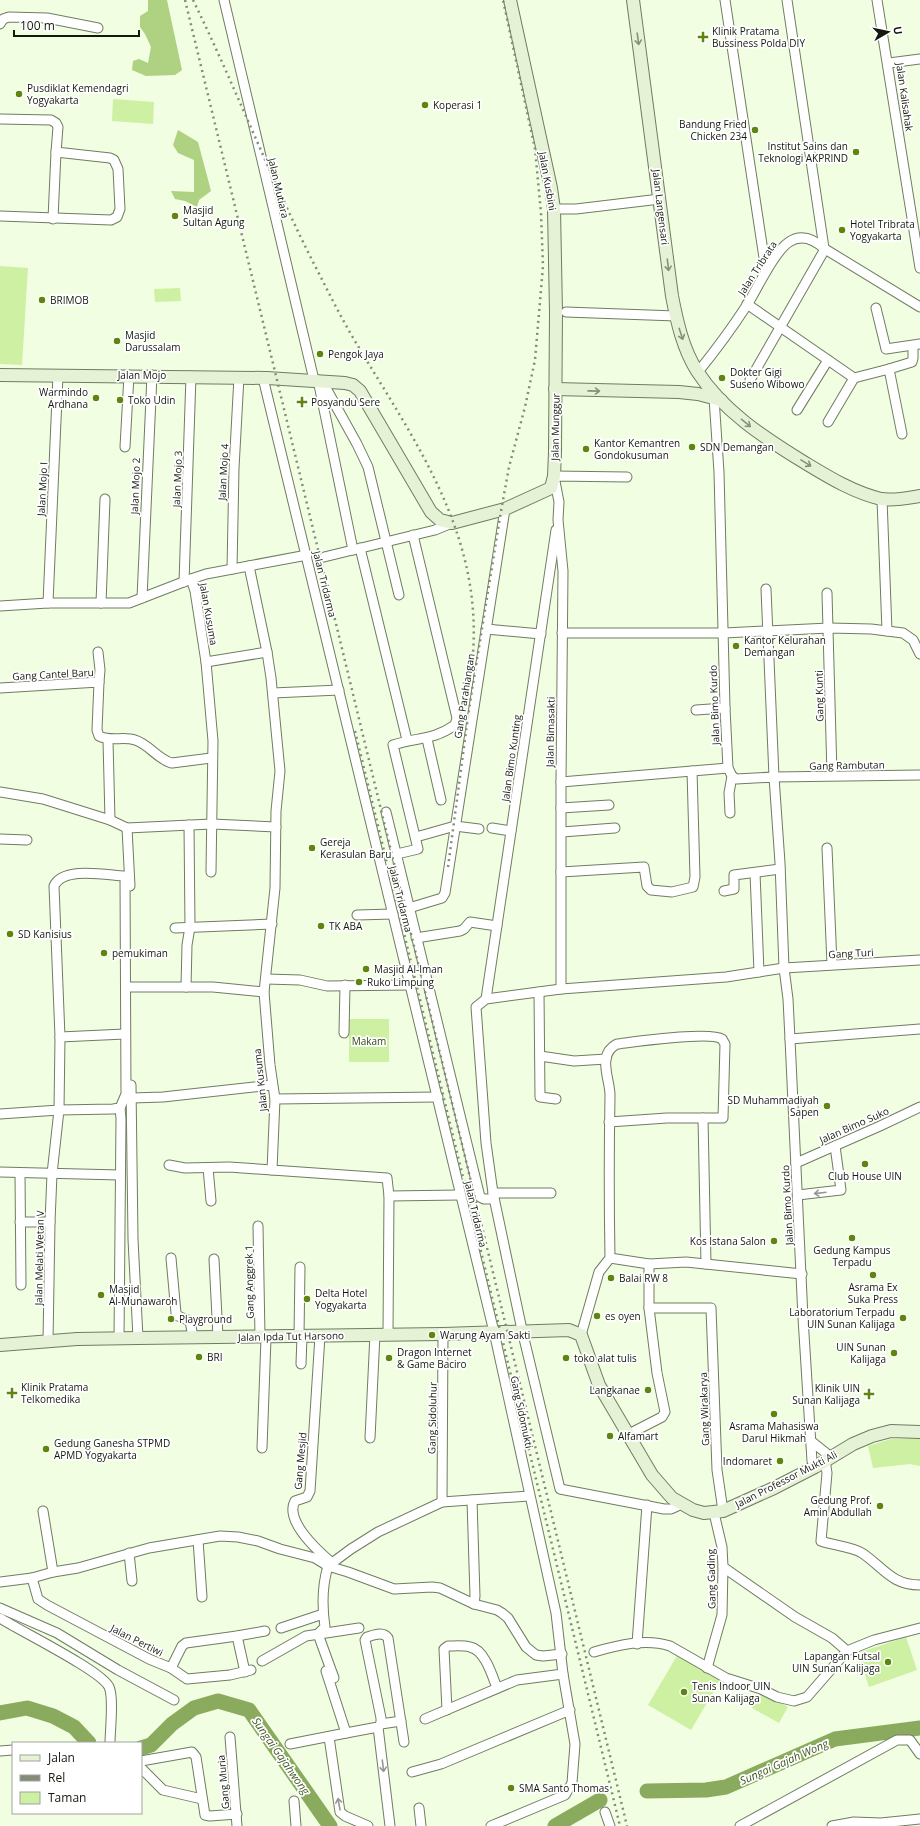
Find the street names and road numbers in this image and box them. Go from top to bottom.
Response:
street label: Jalan Kalisahak [893,61,917,133]
street label: Jalan Kusbini [536,150,560,211]
street label: Jalan Mutiara [265,155,293,220]
street label: Jalan Langensari [649,167,673,246]
street label: Jalan Tribrata [734,238,780,299]
street label: Jalan Mojo [117,368,166,382]
street label: Jalan Munggur [547,393,563,462]
street label: Jalan Mojo 4 [214,443,231,502]
street label: Jalan Mojo 3 [169,450,185,509]
street label: Jalan Mojo 2 [127,457,143,516]
street label: Jalan Mojo I [34,462,50,517]
street label: Jalan Tridarma [310,548,340,619]
street label: Jalan Kusuma [196,581,221,646]
street label: Gang Parahiangan [450,653,478,739]
street label: Gang Cantel Baru [12,665,94,683]
street label: Jalan Bimo Kurdo [706,665,722,746]
street label: Gang Kunti [812,670,826,722]
street label: Jalan Bimasakti [542,697,558,768]
street label: Jalan Bimo Kunting [498,713,524,804]
street label: Gang Rambutan [809,757,885,773]
street label: Jalan Tridarma [386,863,416,934]
street label: Gang Turi [828,945,874,961]
street label: Jalan Kusuma [250,1048,270,1113]
street label: Jalan Bimo Suko [816,1103,891,1147]
street label: Jalan Bimo Kurdo [778,1164,796,1247]
street label: Jalan Tridarma [461,1178,490,1249]
street label: Jalan Melati Wetan V [31,1210,47,1307]
street label: Gang Anggrek 1 [241,1245,257,1319]
street label: Jalan Ipda Tut Harsono [237,1328,344,1344]
street label: Gang Wirakarya [696,1372,712,1446]
street label: Gang Sidomukti [507,1374,537,1450]
street label: Gang Sidoluhur [424,1382,440,1454]
street label: Gang Mesjid [291,1432,309,1490]
street label: Jalan Professor Mukti Ali [732,1447,839,1511]
street label: Gang Gading [703,1548,719,1609]
street label: Jalan Pertiwi [107,1620,166,1659]
street label: Gang Muria [214,1754,232,1810]

